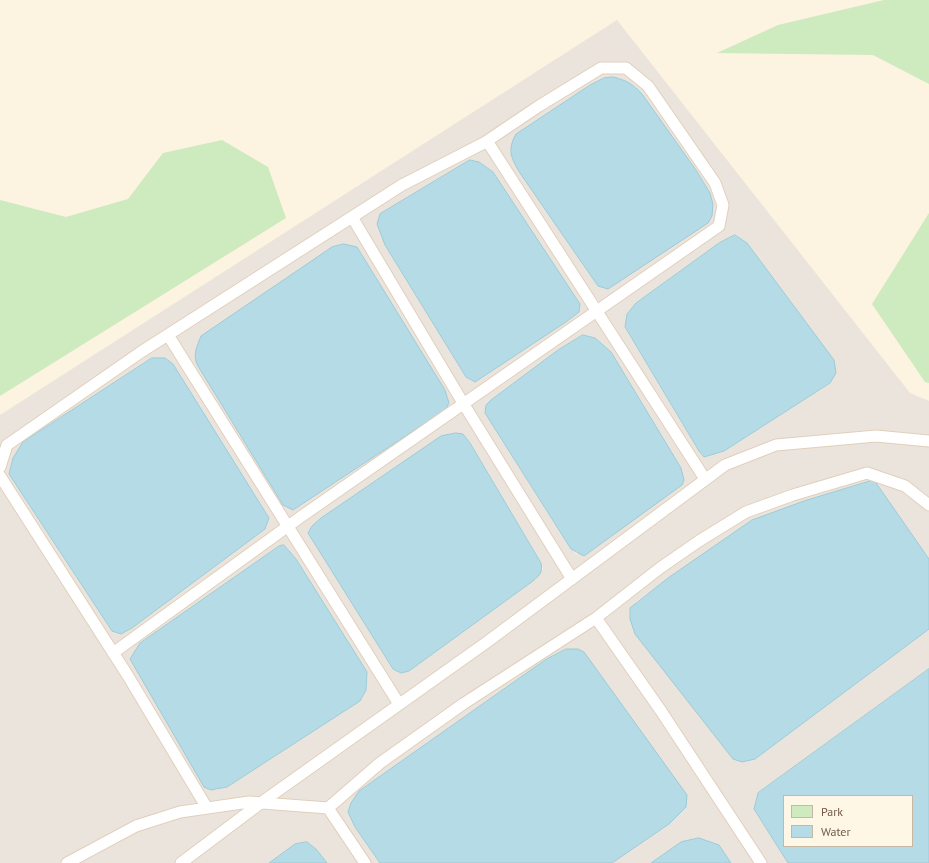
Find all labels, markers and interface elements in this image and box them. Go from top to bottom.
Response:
legend [783,795,913,847]
text: Park [821,804,843,819]
text: Water [821,824,851,839]

